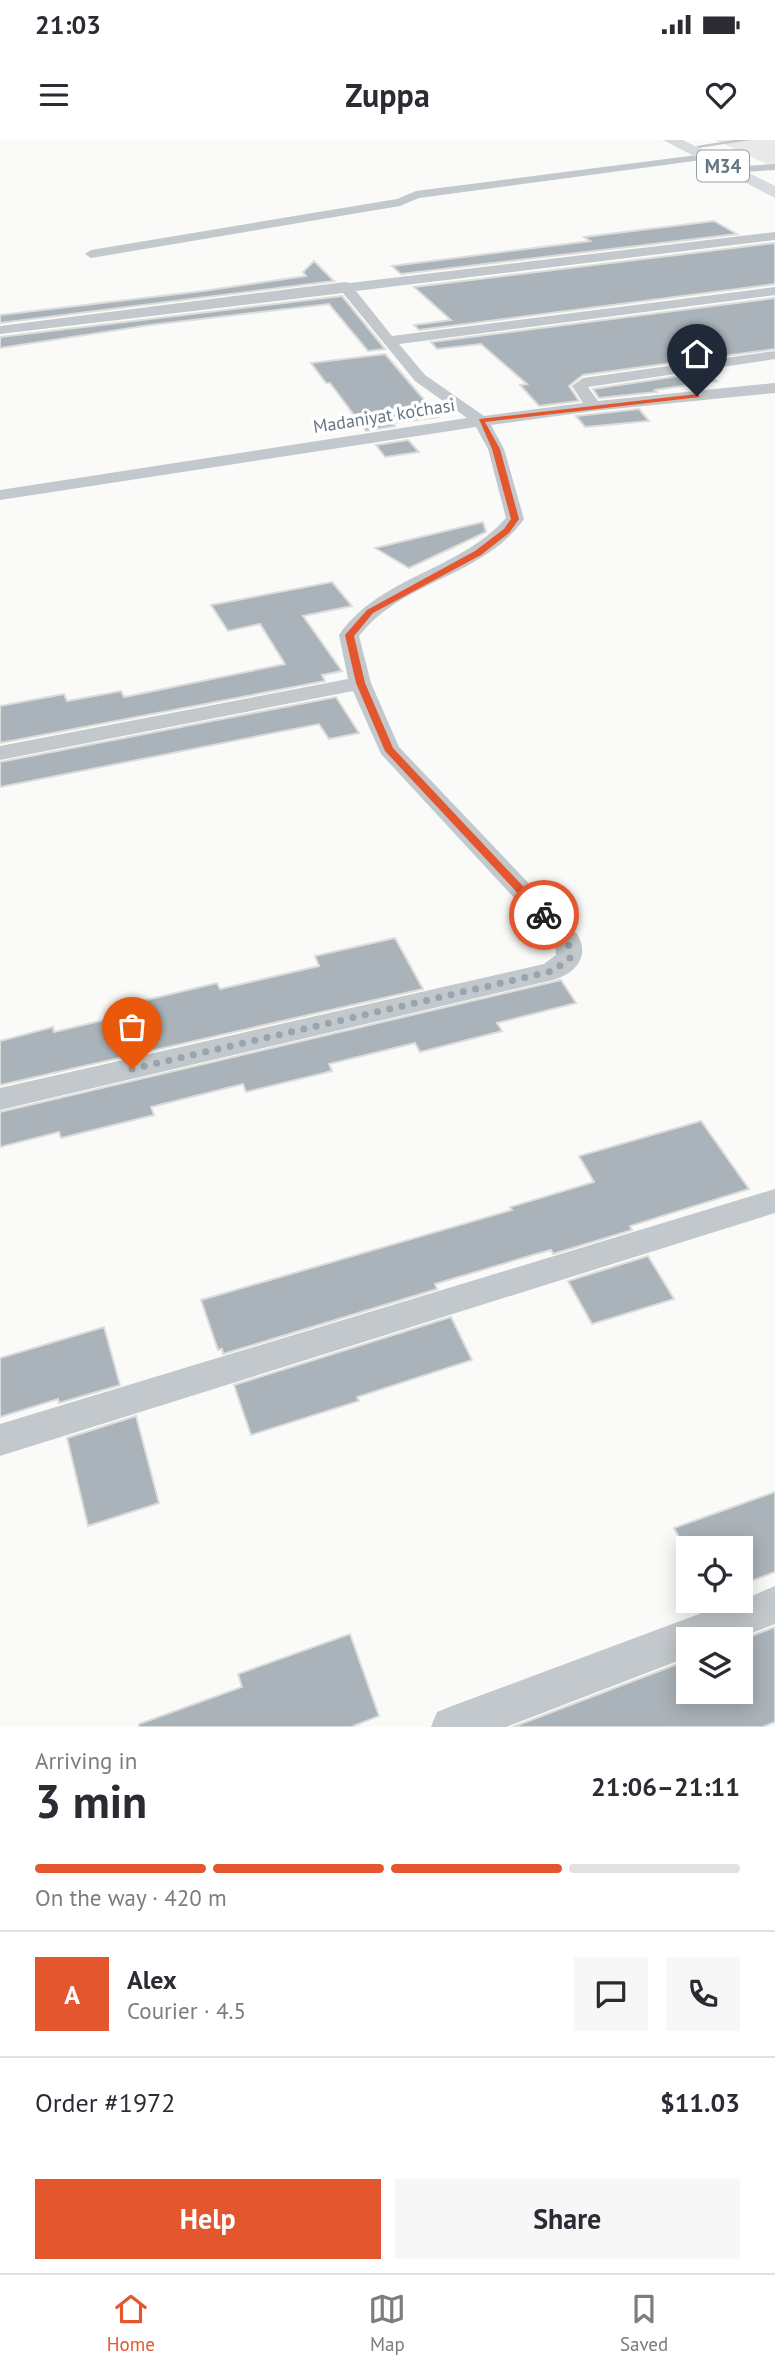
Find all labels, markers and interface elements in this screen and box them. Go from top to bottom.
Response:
text: 21:03 [35,8,101,41]
text: Zuppa [345,74,430,116]
icon: menu [35,76,73,114]
icon: heart [702,76,740,114]
road number: M34 [697,150,749,182]
pin [667,324,727,396]
icon: home [678,335,716,373]
street label: Madaniyat ko'chasi [311,393,456,438]
courier [509,880,579,950]
icon: bike [525,896,563,934]
pin [102,997,162,1069]
icon: bag [113,1008,151,1046]
map controls [676,1536,753,1704]
button: locate [676,1536,753,1613]
button: layers [676,1627,753,1704]
text: Arriving in [35,1746,137,1775]
text: 21:06–21:11 [591,1770,740,1803]
text: 3 min [35,1771,147,1831]
text: On the way · 420 m [35,1883,227,1912]
button: chat [574,1957,648,2031]
button: phone [666,1957,740,2031]
text: Alex [127,1963,177,1996]
text: A [64,1978,80,2011]
text: Courier · 4.5 [127,1996,246,2025]
text: Order #1972 [35,2086,175,2119]
text: $11.03 [660,2086,740,2119]
button: Help [35,2179,381,2259]
button: Share [395,2179,740,2259]
tab: Home [107,2290,155,2356]
tab: Map [368,2290,406,2356]
tab: Saved [620,2290,668,2356]

